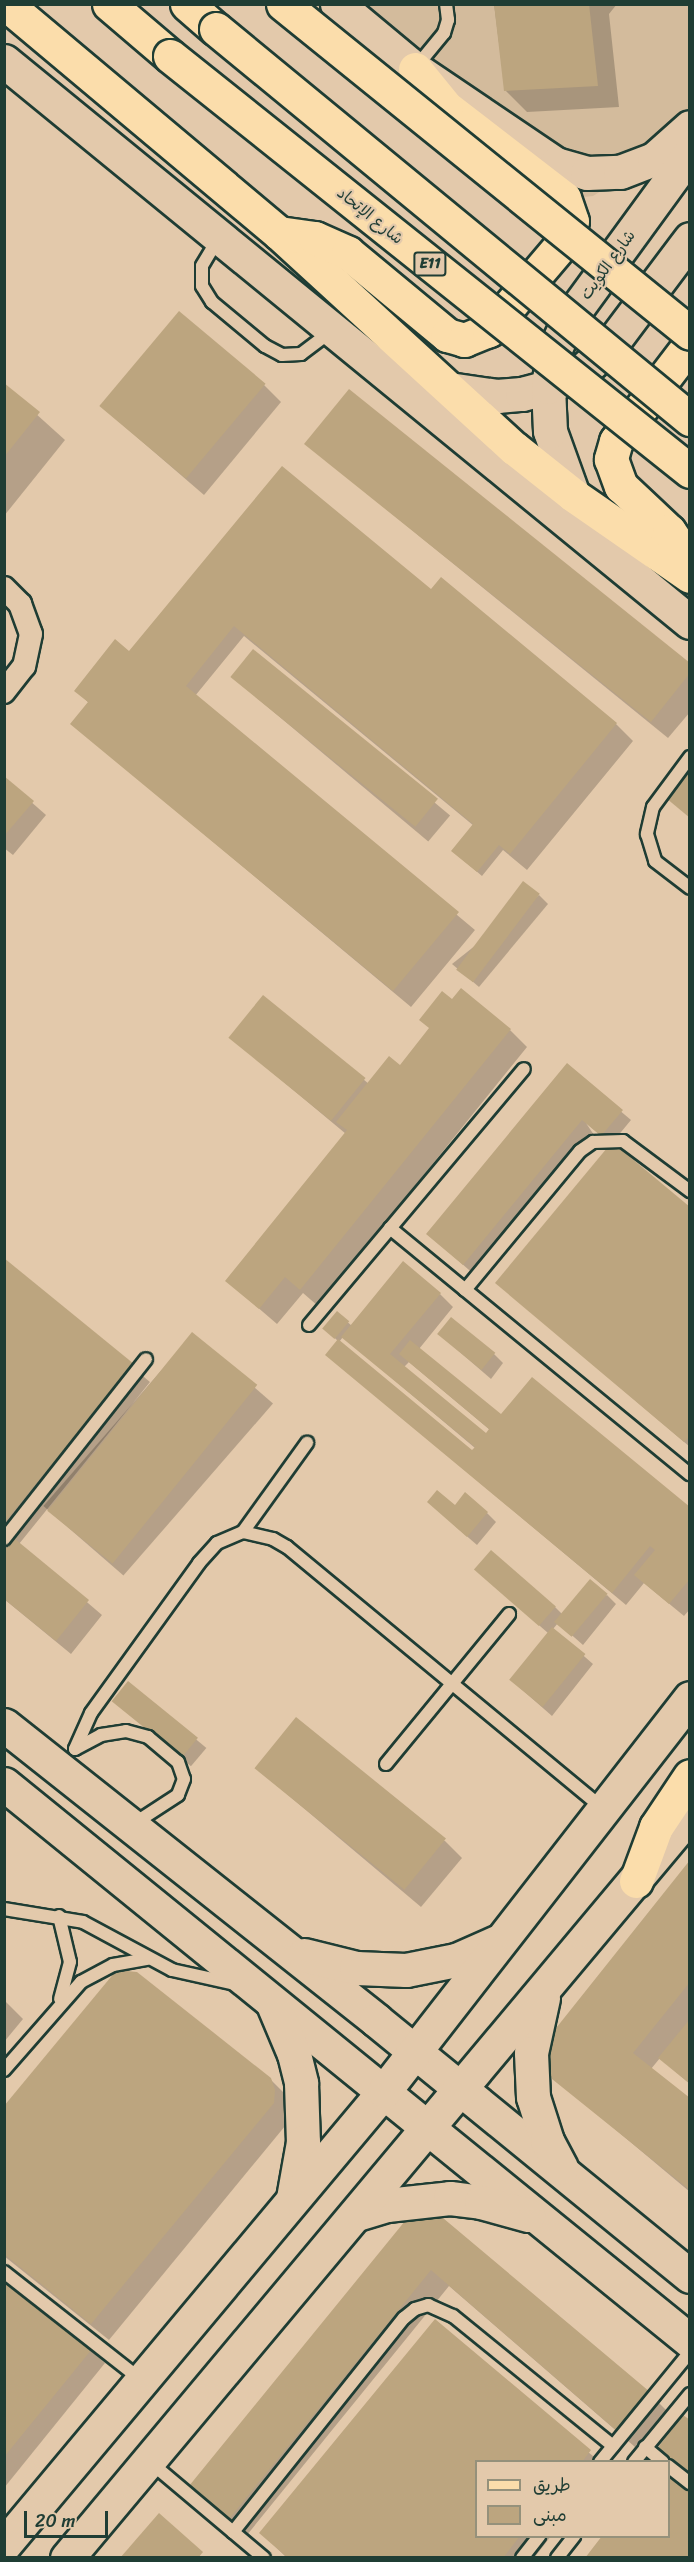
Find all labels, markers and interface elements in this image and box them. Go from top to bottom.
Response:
street label: شارع الإتحاد [333,184,407,248]
street label: شارع الكويت [576,226,640,304]
road number: E11 [412,252,448,276]
legend [475,2460,670,2538]
text: طريق [533,2469,571,2501]
scale bar [27,2499,111,2537]
text: مبنى [533,2499,567,2531]
text: 20 m [35,2505,75,2537]

